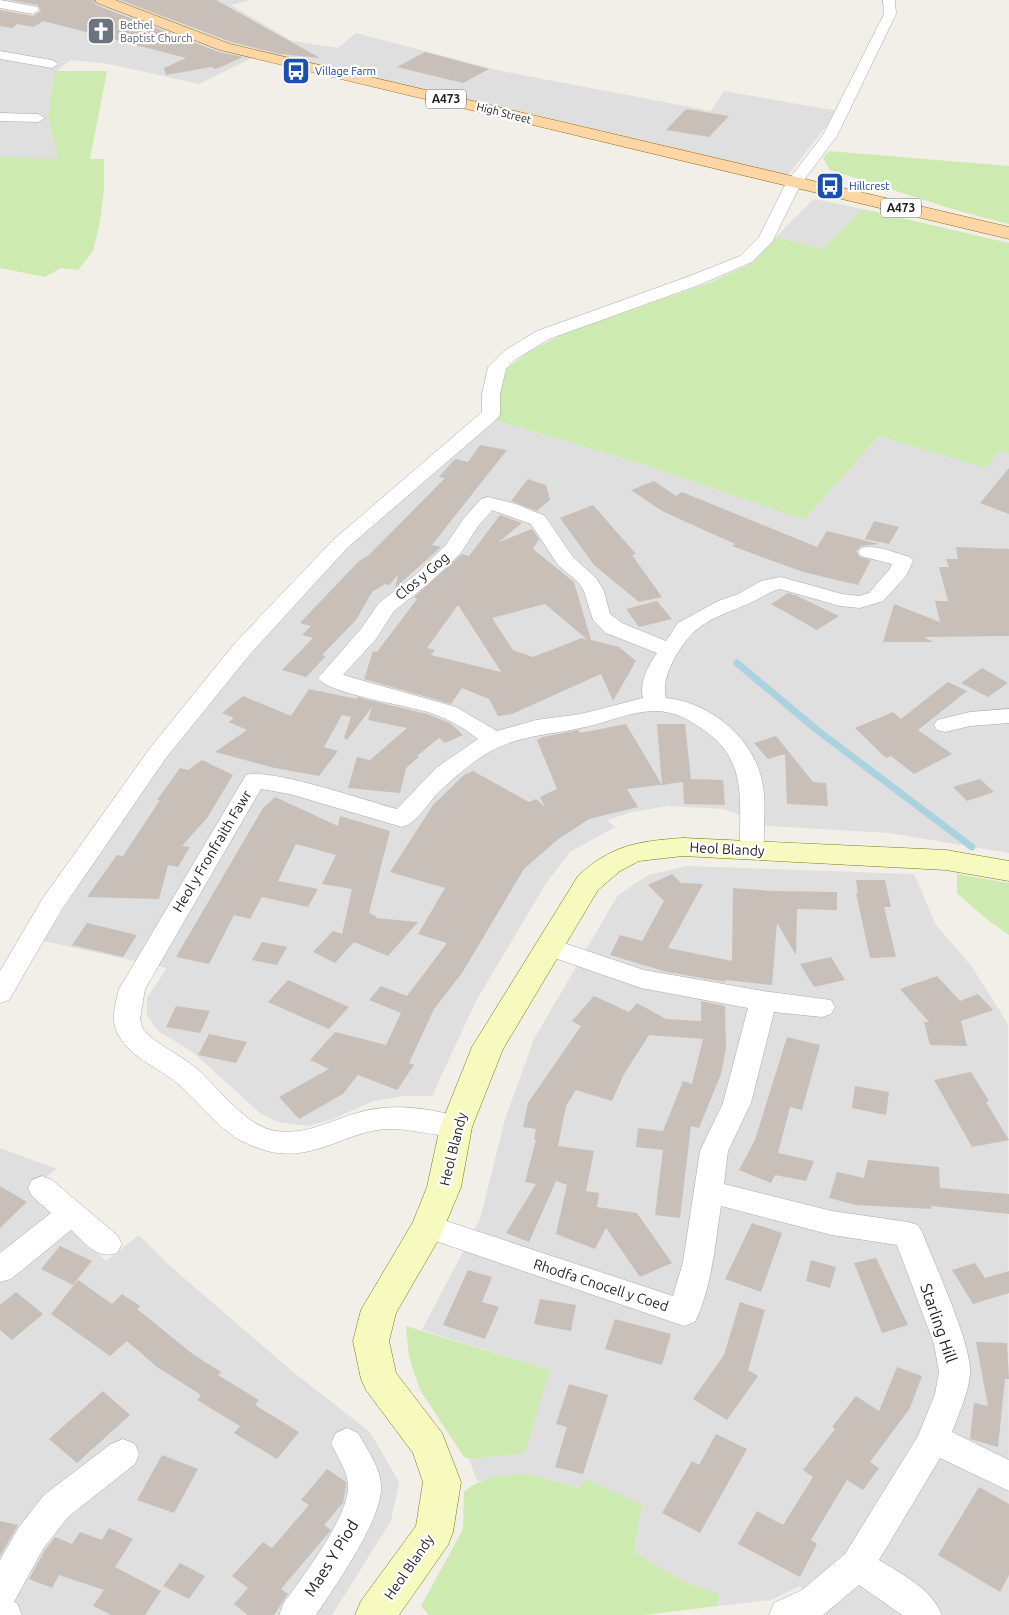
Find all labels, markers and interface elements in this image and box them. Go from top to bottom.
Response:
church icon: Bethel Baptist Church [86,16,116,46]
place label: Bethel Baptist Church [120,19,193,44]
bus stop icon: Village Farm [281,56,311,86]
place label: Village Farm [315,65,376,77]
road number: A473 [426,90,466,108]
street label: High Street [475,100,533,126]
bus stop icon: Hillcrest [815,171,845,201]
place label: Hillcrest [849,180,890,192]
road number: A473 [881,198,921,218]
street label: Clos y Gog [392,549,452,603]
street label: Heol y Fronfraith Fawr [169,787,255,915]
street label: Heol Blandy [689,839,765,859]
street label: Heol Blandy [436,1110,470,1187]
street label: Rhodfa Cnocell y Coed [531,1256,671,1314]
street label: Starling Hill [917,1281,961,1365]
street label: Maes Y Piod [300,1516,362,1600]
street label: Heol Blandy [381,1531,437,1602]

